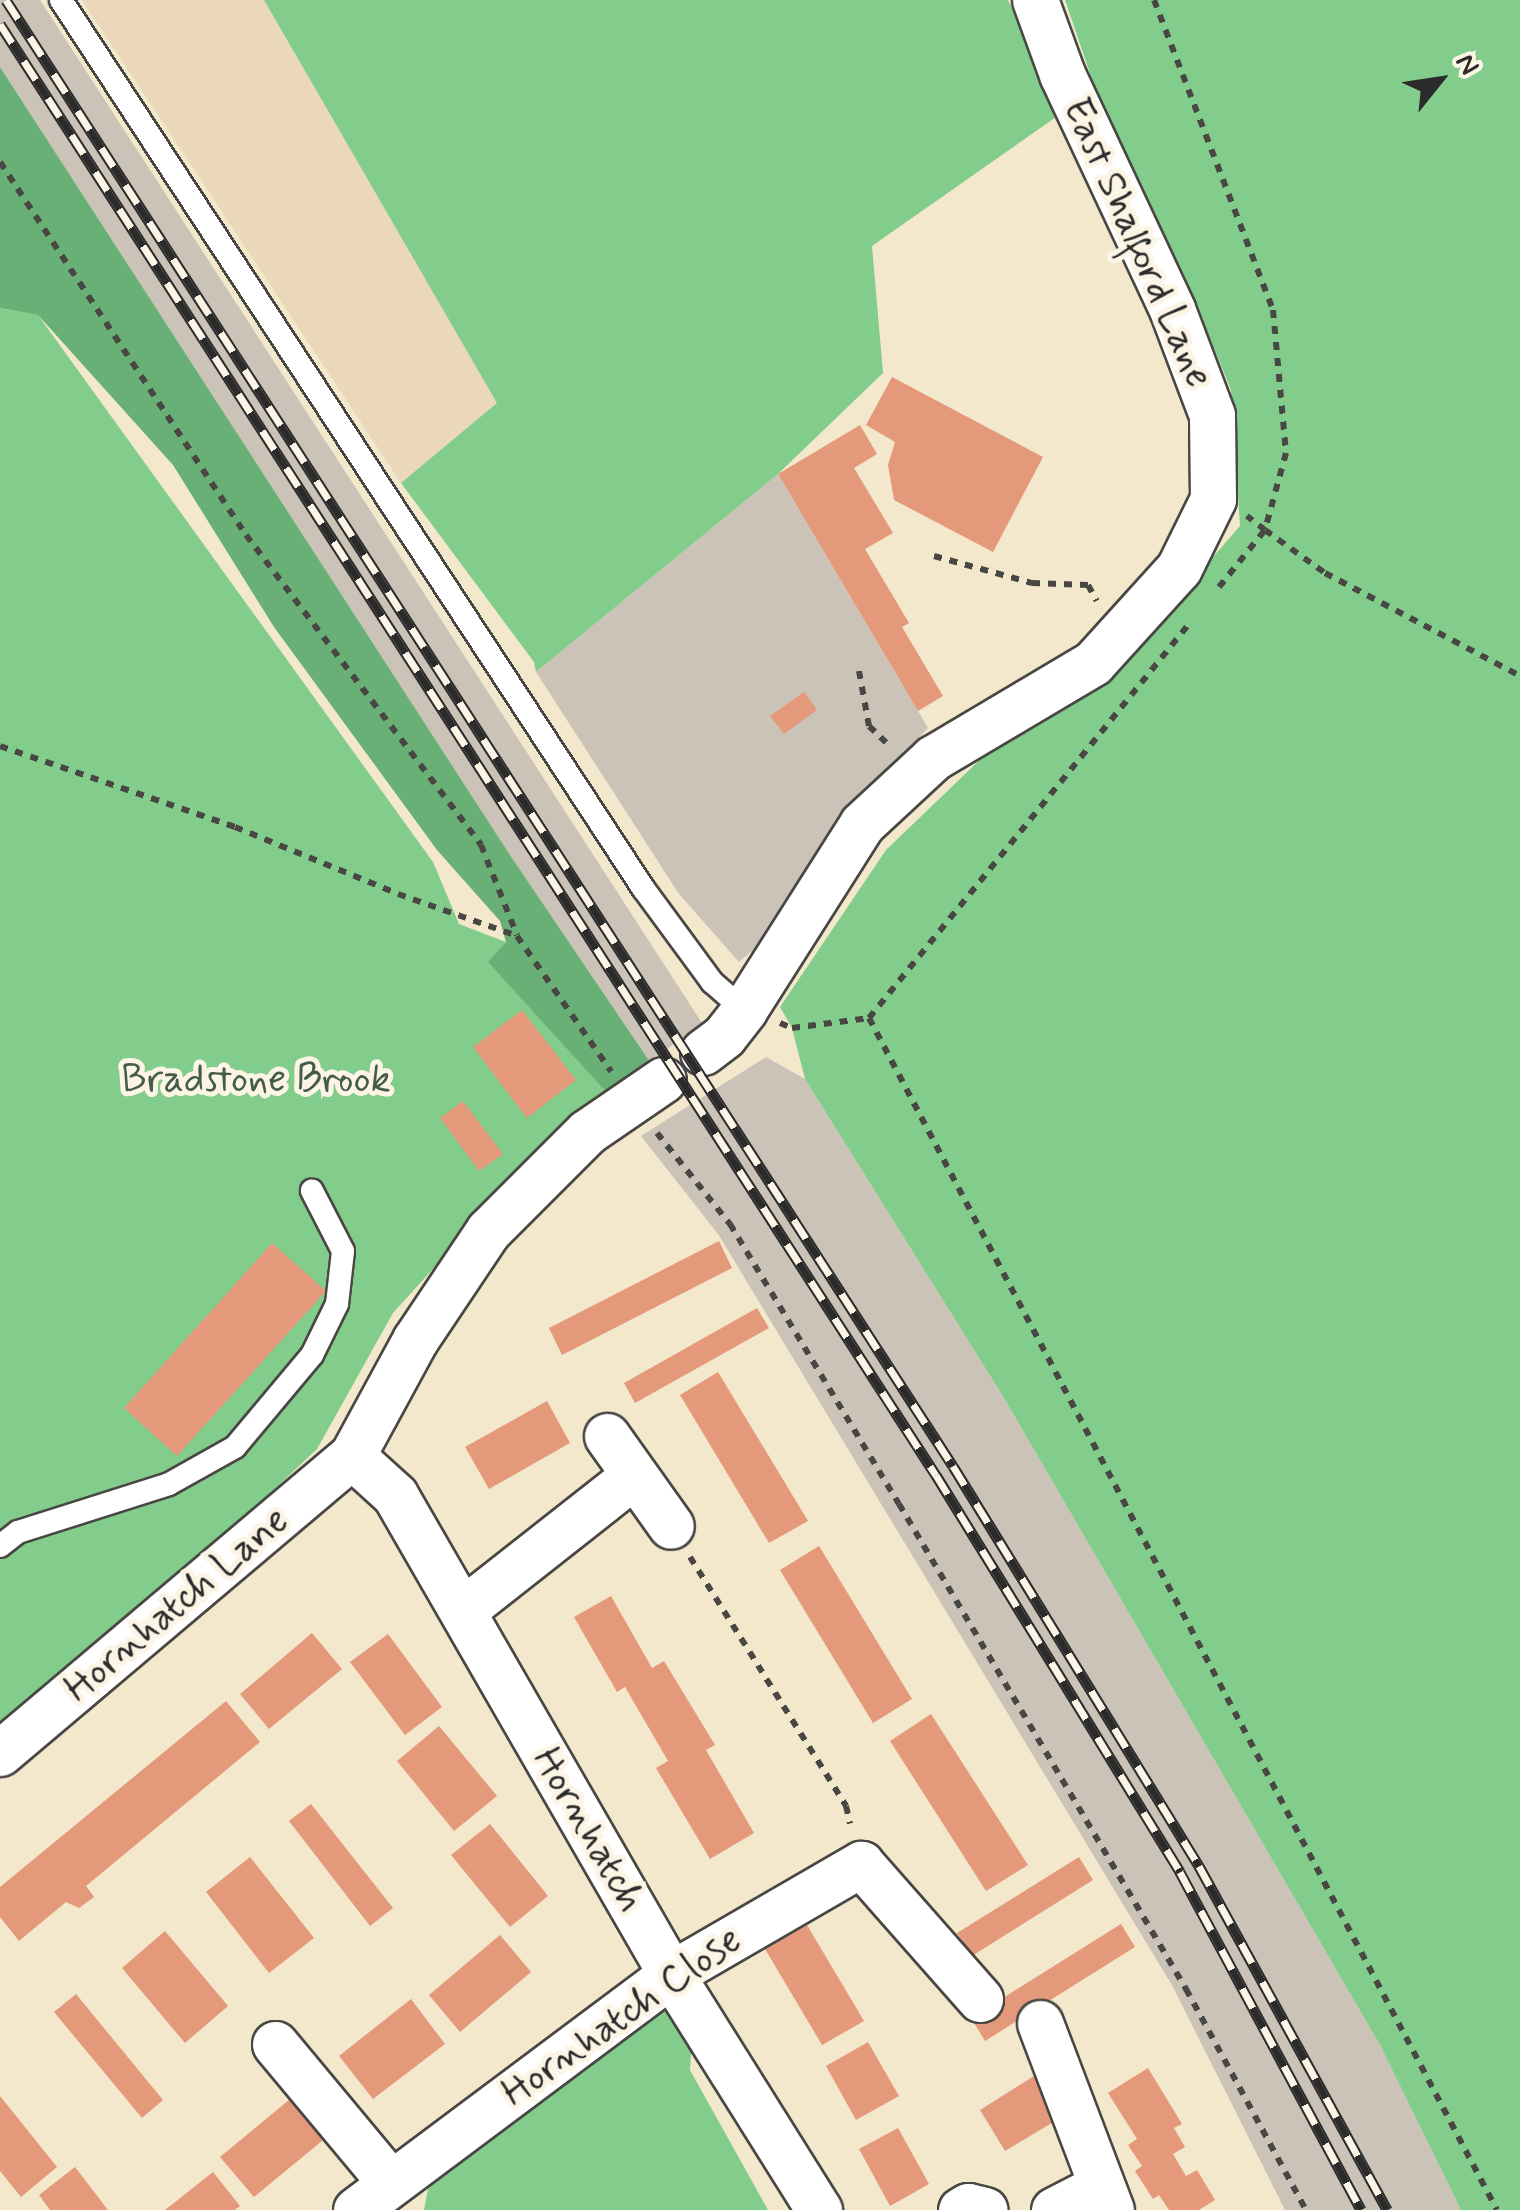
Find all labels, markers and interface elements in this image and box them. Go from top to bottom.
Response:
north arrow [1390,30,1490,130]
text: N [1446,47,1487,82]
street label: East Shalford Lane [1051,89,1223,397]
park label: Bradstone Brook [121,1056,391,1104]
street label: Hornhatch Lane [55,1497,299,1713]
street label: Hornhatch [522,1739,654,1921]
street label: Hornhatch Close [493,1916,751,2118]

